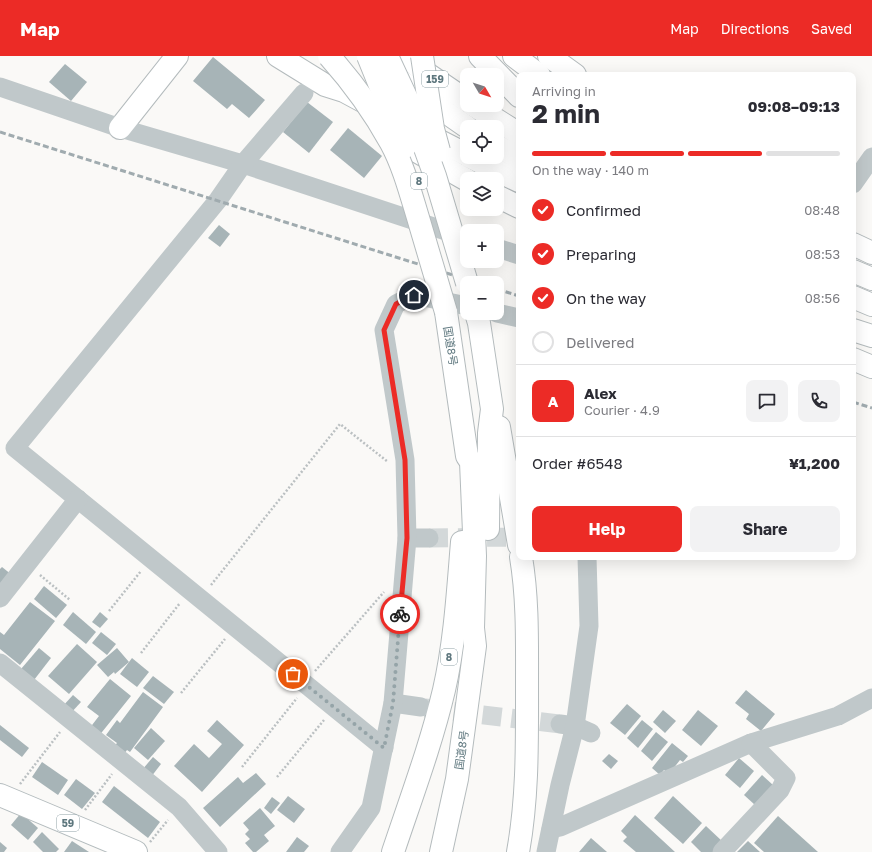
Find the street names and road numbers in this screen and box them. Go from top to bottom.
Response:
road number: 159 [422,71,448,87]
road number: 8 [411,173,427,189]
street label: 国道8号 [441,325,461,367]
road number: 8 [441,649,457,665]
street label: 国道8号 [452,729,470,771]
road number: 59 [57,815,79,831]

